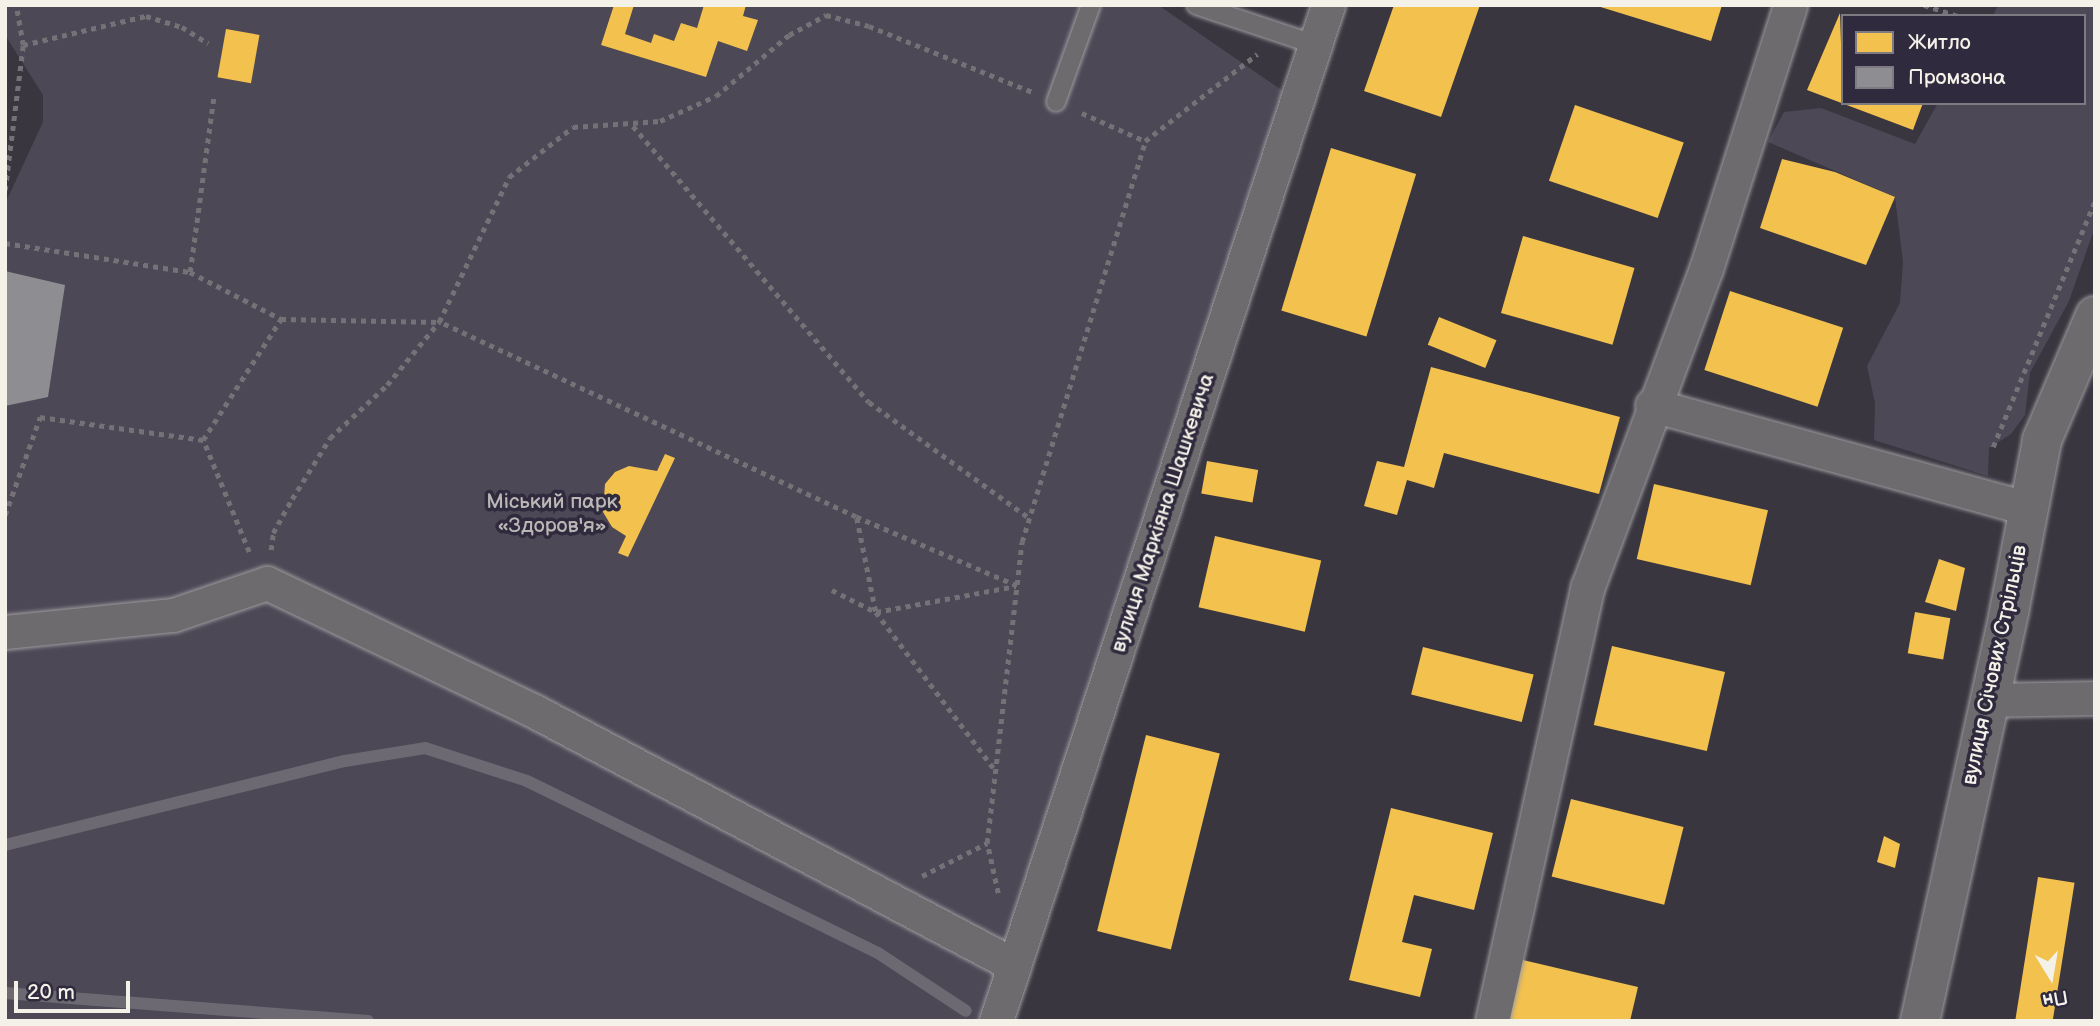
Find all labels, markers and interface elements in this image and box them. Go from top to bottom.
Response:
legend [1841,14,2086,105]
text: Житло [1908,30,1971,55]
text: Промзона [1908,65,2006,90]
street label: вулиця Маркіяна Шашкевича [1106,370,1220,656]
park label: Міський парк «Здоров'я» [486,489,618,539]
street label: вулиця Січових Стрільців [1957,543,2033,787]
north arrow [2016,942,2086,1012]
scale bar [18,967,133,1011]
text: 20 m [27,980,75,1005]
text: Пн [2040,984,2070,1012]

